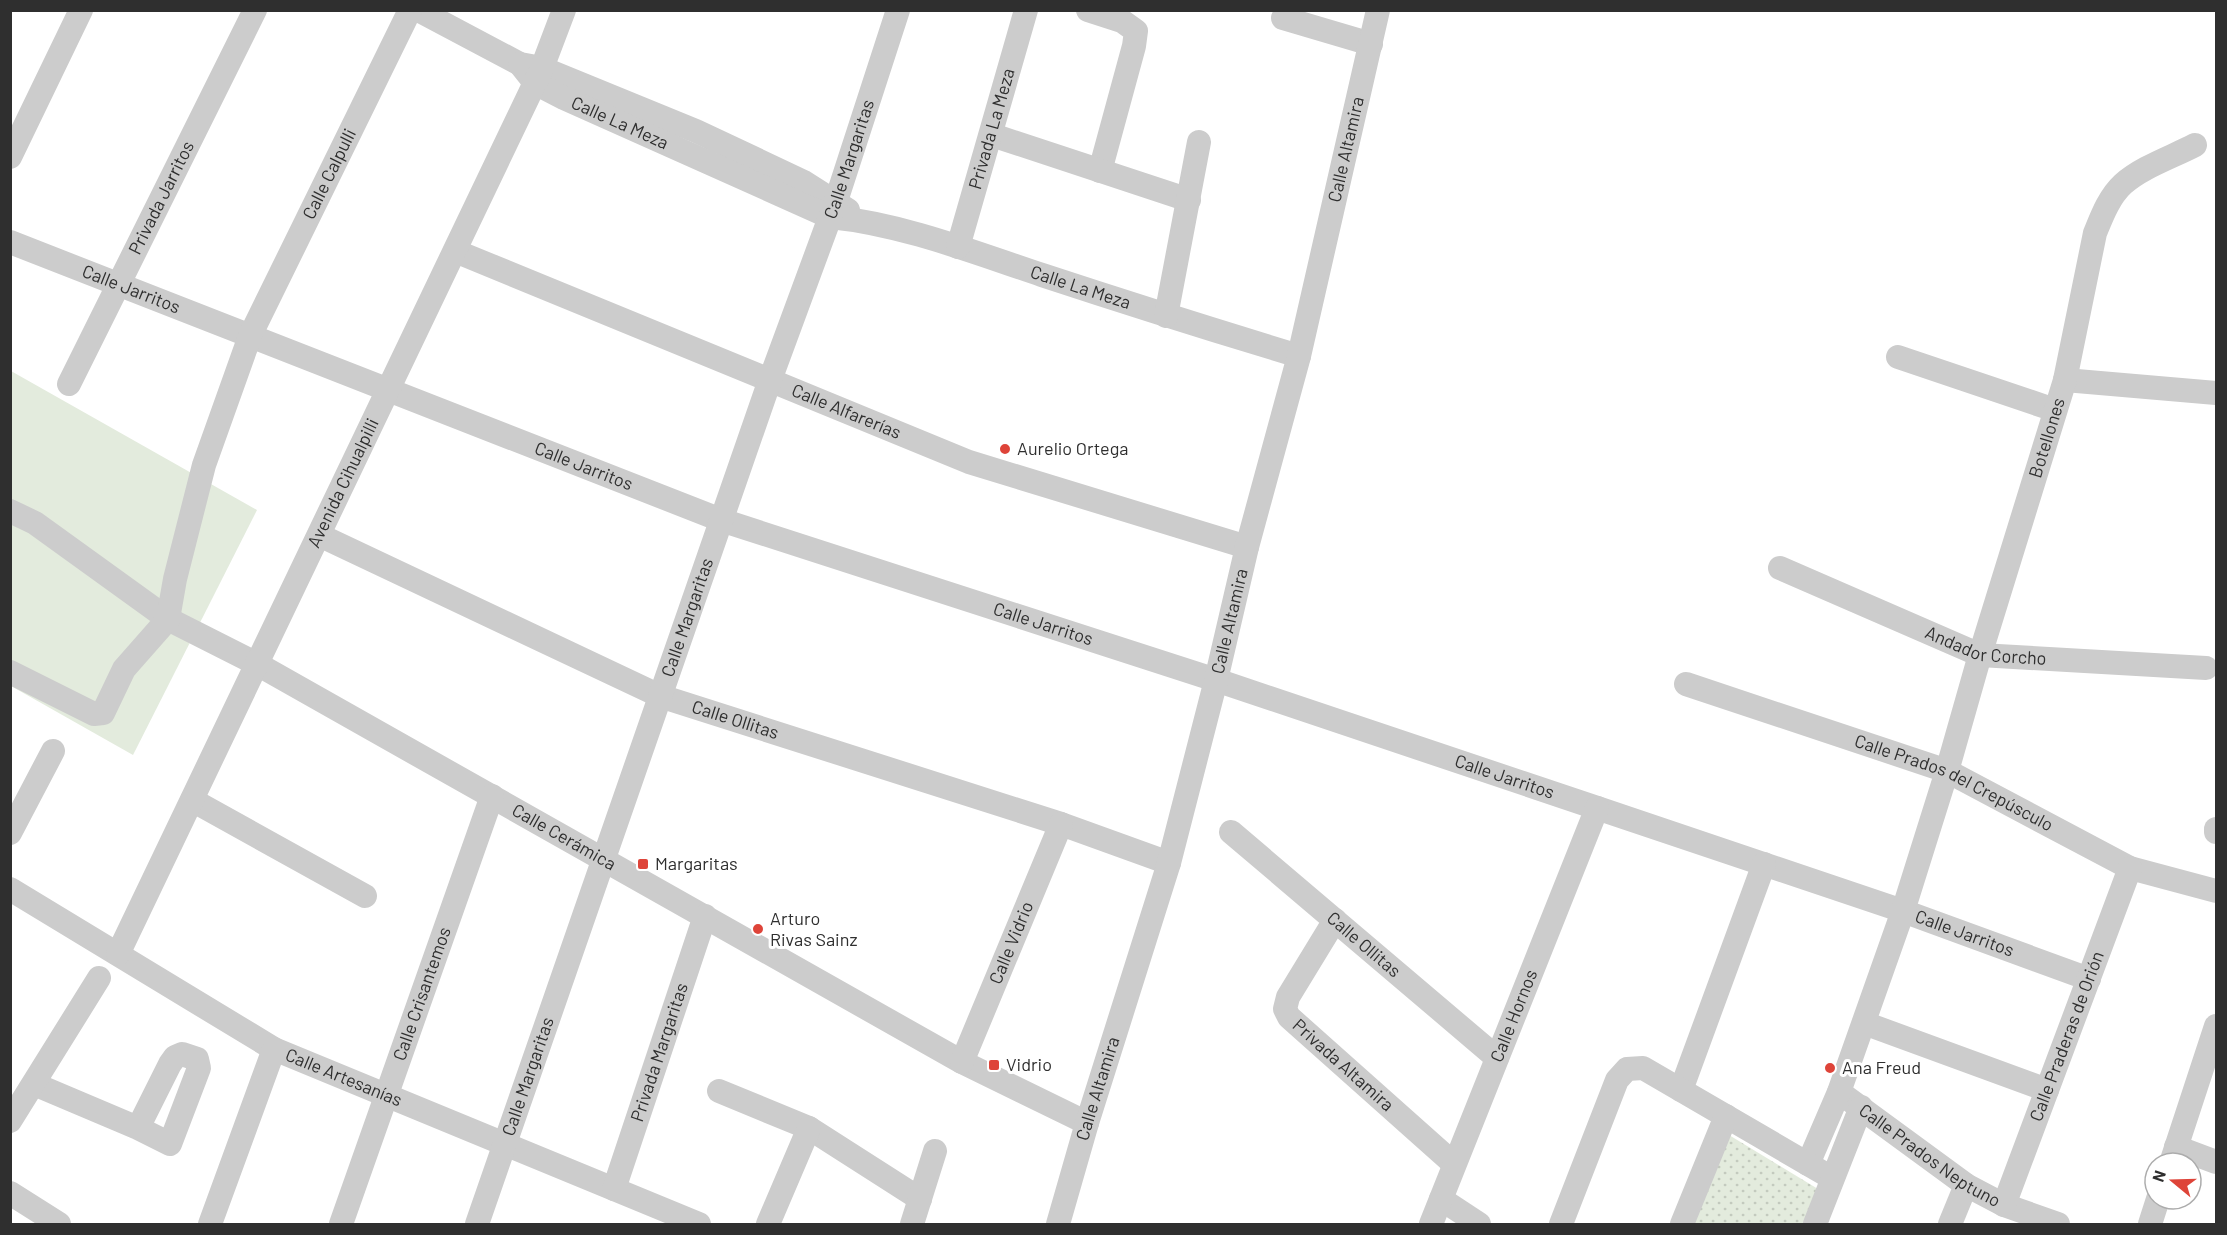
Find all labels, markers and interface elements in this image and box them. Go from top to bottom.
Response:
street label: Privada La Meza [963,65,1019,191]
street label: Calle La Meza [568,91,672,153]
street label: Calle Altamira [1322,94,1368,204]
street label: Calle Margaritas [818,96,878,222]
street label: Calle Calpulli [297,125,360,222]
street label: Privada Jarritos [123,137,198,258]
street label: Calle Jarritos [79,259,184,318]
street label: Calle La Meza [1028,260,1134,313]
street label: Calle Alfarerías [789,378,905,443]
street label: Botellones [2023,395,2069,480]
street label: Avenida Cihualpilli [302,414,383,551]
street label: Calle Jarritos [532,436,636,494]
place label: Aurelio Ortega [1017,437,1128,459]
marker: Aurelio Ortega [998,442,1012,456]
street label: Calle Margaritas [656,555,717,680]
street label: Calle Altamira [1206,566,1252,676]
street label: Calle Jarritos [991,597,1096,650]
street label: Andador Corcho [1922,621,2047,669]
street label: Calle Ollitas [689,695,782,743]
street label: Calle Prados del Crepúsculo [1852,729,2057,835]
street label: Calle Jarritos [1452,749,1557,803]
street label: Calle Cerámica [509,798,620,874]
place label: Margaritas [655,852,738,874]
marker: Margaritas [636,857,650,871]
street label: Calle Vidrio [984,898,1038,987]
street label: Calle Jarritos [1912,904,2017,961]
street label: Calle Ollitas [1323,906,1406,981]
place label: Arturo Rivas Sainz [770,907,857,950]
marker: Arturo Rivas Sainz [751,922,765,936]
street label: Calle Crisantemos [388,924,455,1063]
street label: Calle Praderas de Orión [2024,948,2108,1124]
street label: Calle Hornos [1485,966,1541,1065]
street label: Privada Margaritas [625,980,692,1124]
street label: Calle Margaritas [496,1014,558,1139]
street label: Privada Altamira [1289,1014,1399,1115]
street label: Calle Altamira [1071,1034,1124,1143]
street label: Calle Artesanías [282,1043,406,1111]
place label: Vidrio [1006,1053,1052,1075]
place label: Ana Freud [1842,1056,1921,1078]
marker: Vidrio [987,1058,1001,1072]
marker: Ana Freud [1823,1061,1837,1075]
street label: Calle Prados Neptuno [1855,1099,2004,1211]
north arrow [2143,1151,2203,1211]
text: N [2148,1168,2169,1184]

